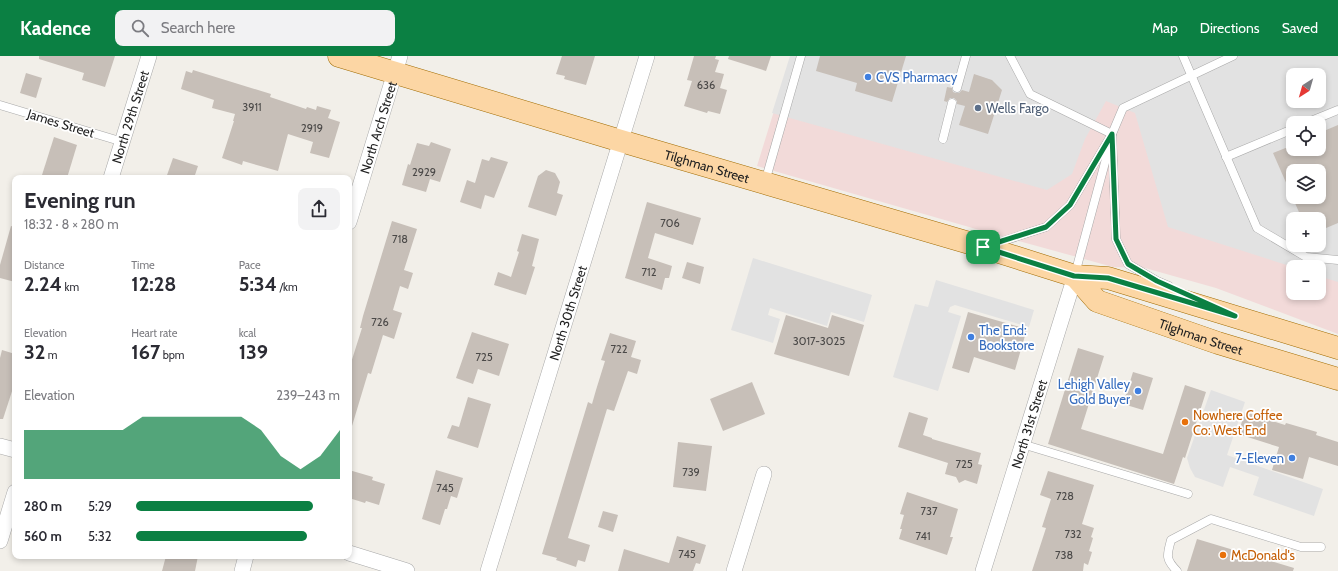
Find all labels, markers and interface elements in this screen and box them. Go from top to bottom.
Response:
search box [115,10,395,46]
text: Kadence [20,17,91,40]
icon: search [129,17,151,39]
text: Search here [161,19,235,37]
text: Map [1152,19,1178,37]
text: Directions [1200,19,1260,37]
text: Saved [1282,19,1318,37]
street label: North 29th Street [108,68,152,165]
north arrow [1286,68,1326,108]
map controls [1286,68,1326,300]
place label: CVS Pharmacy [876,69,958,85]
marker: CVS Pharmacy [863,72,873,82]
house number: 636 [697,78,715,92]
street label: North Arch Street [356,79,400,176]
house number: 3911 [242,100,262,114]
place label: Wells Fargo [986,100,1049,116]
marker: Wells Fargo [973,103,983,113]
street label: James Street [25,105,97,141]
button: locate [1286,116,1326,156]
house number: 2919 [301,121,323,135]
street label: Tilghman Street [663,146,752,186]
button: layers [1286,164,1326,204]
house number: 2929 [412,165,436,179]
text: Evening run [24,187,136,214]
button: share [298,188,340,230]
button: + [1286,212,1326,252]
text: 18:32 · 8 × 280 m [24,216,119,232]
house number: 706 [660,216,680,230]
pin [966,230,1000,264]
house number: 718 [392,232,408,246]
icon: arrive [972,236,994,258]
text: Distance [24,258,65,272]
text: Time [131,258,155,272]
text: Pace [239,258,261,272]
button: − [1286,260,1326,300]
street label: North 30th Street [545,263,590,362]
house number: 712 [642,265,657,279]
text: 2.24 [24,272,62,296]
text: 12:28 [131,272,176,296]
text: 5:34 [239,272,277,296]
text: km [62,280,79,294]
text: /km [277,280,298,294]
house number: 726 [371,315,389,329]
street label: Tilghman Street [1157,315,1245,358]
place label: The End: Bookstore [979,322,1035,353]
text: Elevation [24,326,67,340]
text: Heart rate [131,326,177,340]
text: kcal [239,326,256,340]
marker: The End: Bookstore [966,332,976,342]
house number: 3017-3025 [793,334,845,348]
text: 32 [24,340,45,364]
text: 167 [131,340,160,364]
text: 139 [239,340,268,364]
house number: 722 [610,342,628,356]
text: m [45,348,58,362]
text: bpm [160,348,185,362]
house number: 725 [475,350,493,364]
place label: Lehigh Valley Gold Buyer [1058,376,1131,407]
street label: North 31st Street [1008,377,1050,470]
marker: Lehigh Valley Gold Buyer [1133,386,1143,396]
text: Elevation [24,387,75,403]
text: 239–243 m [276,387,340,403]
place label: Nowhere Coffee Co: West End [1193,407,1283,438]
marker: Nowhere Coffee Co: West End [1180,417,1190,427]
place label: 7-Eleven [1235,450,1284,466]
marker: 7-Eleven [1287,453,1297,463]
house number: 725 [955,457,973,471]
house number: 739 [682,465,700,479]
house number: 745 [436,481,454,495]
house number: 728 [1056,489,1074,503]
text: 280 m [24,498,62,514]
text: 5:29 [88,498,112,514]
house number: 737 [920,504,938,518]
house number: 732 [1064,527,1082,541]
text: 560 m [24,528,62,544]
text: 5:32 [88,528,112,544]
house number: 741 [915,529,931,543]
house number: 745 [678,547,696,561]
place label: McDonald's [1231,547,1296,563]
house number: 738 [1055,548,1073,562]
marker: McDonald's [1218,550,1228,560]

